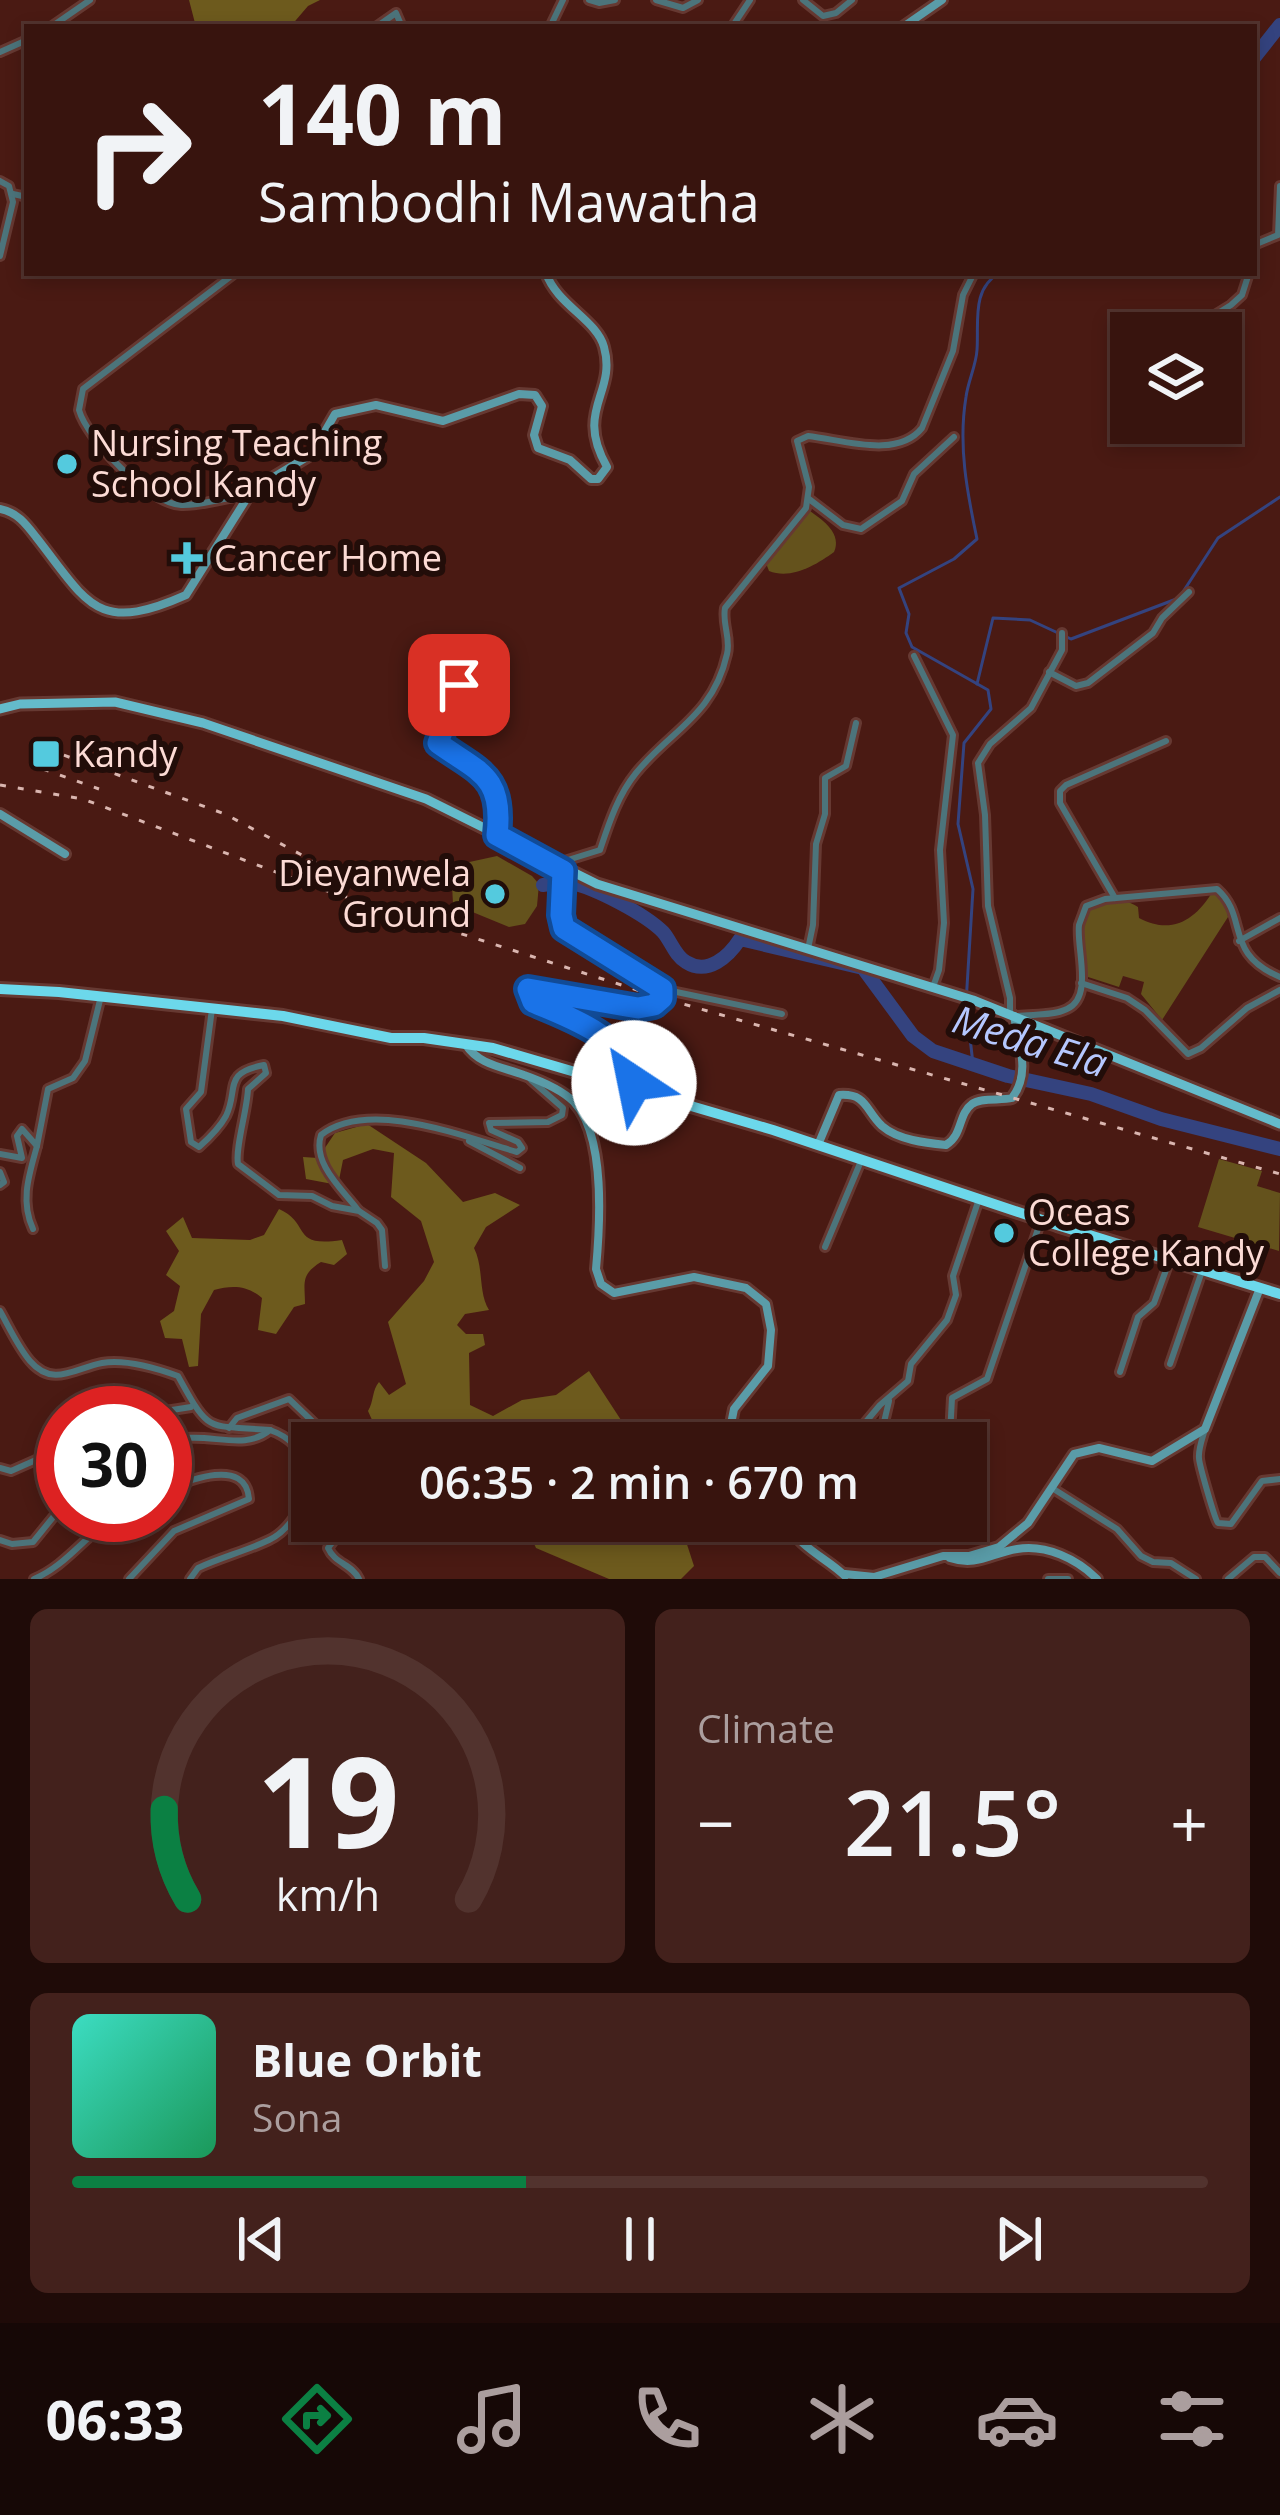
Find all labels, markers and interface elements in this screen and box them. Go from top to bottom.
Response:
text: 140 m [258,55,506,170]
icon: right [60,72,216,228]
text: Sambodhi Mawatha [258,164,760,238]
map controls [1110,312,1242,444]
button: layers [1110,312,1242,444]
place label: Nursing Teaching School Kandy [91,418,382,508]
marker: Nursing Teaching School Kandy [54,451,80,477]
place label: Cancer Home [214,533,442,582]
marker: Cancer Home [171,542,203,574]
pin [408,634,510,736]
icon: arrive [426,652,492,718]
place label: Kandy [73,729,178,778]
marker: Kandy [30,738,62,770]
place label: Dieyanwela Ground [278,848,471,938]
marker: Dieyanwela Ground [482,881,508,907]
water label: Meda Ela [947,991,1114,1088]
position arrow [571,1020,697,1146]
place label: Oceas College Kandy [1028,1187,1265,1277]
marker: Oceas College Kandy [991,1220,1017,1246]
speed limit sign: 30 [36,1386,192,1542]
text: 06:35 · 2 min · 670 m [419,1451,859,1512]
text: Climate [697,1701,835,1754]
text: 19 [256,1715,399,1885]
text: 21.5° [844,1760,1061,1882]
text: − [697,1777,735,1867]
text: + [1170,1777,1208,1867]
text: km/h [275,1865,380,1924]
text: Blue Orbit [252,2029,482,2090]
text: Sona [252,2090,342,2143]
icon: previous [228,2206,294,2272]
icon: pause [607,2206,673,2272]
icon: next [986,2206,1052,2272]
icon: directions [275,2377,359,2461]
icon: music [450,2377,534,2461]
icon: phone [625,2377,709,2461]
icon: climate [800,2377,884,2461]
icon: car [975,2377,1059,2461]
icon: filters [1150,2377,1234,2461]
text: 06:33 [46,2382,184,2456]

